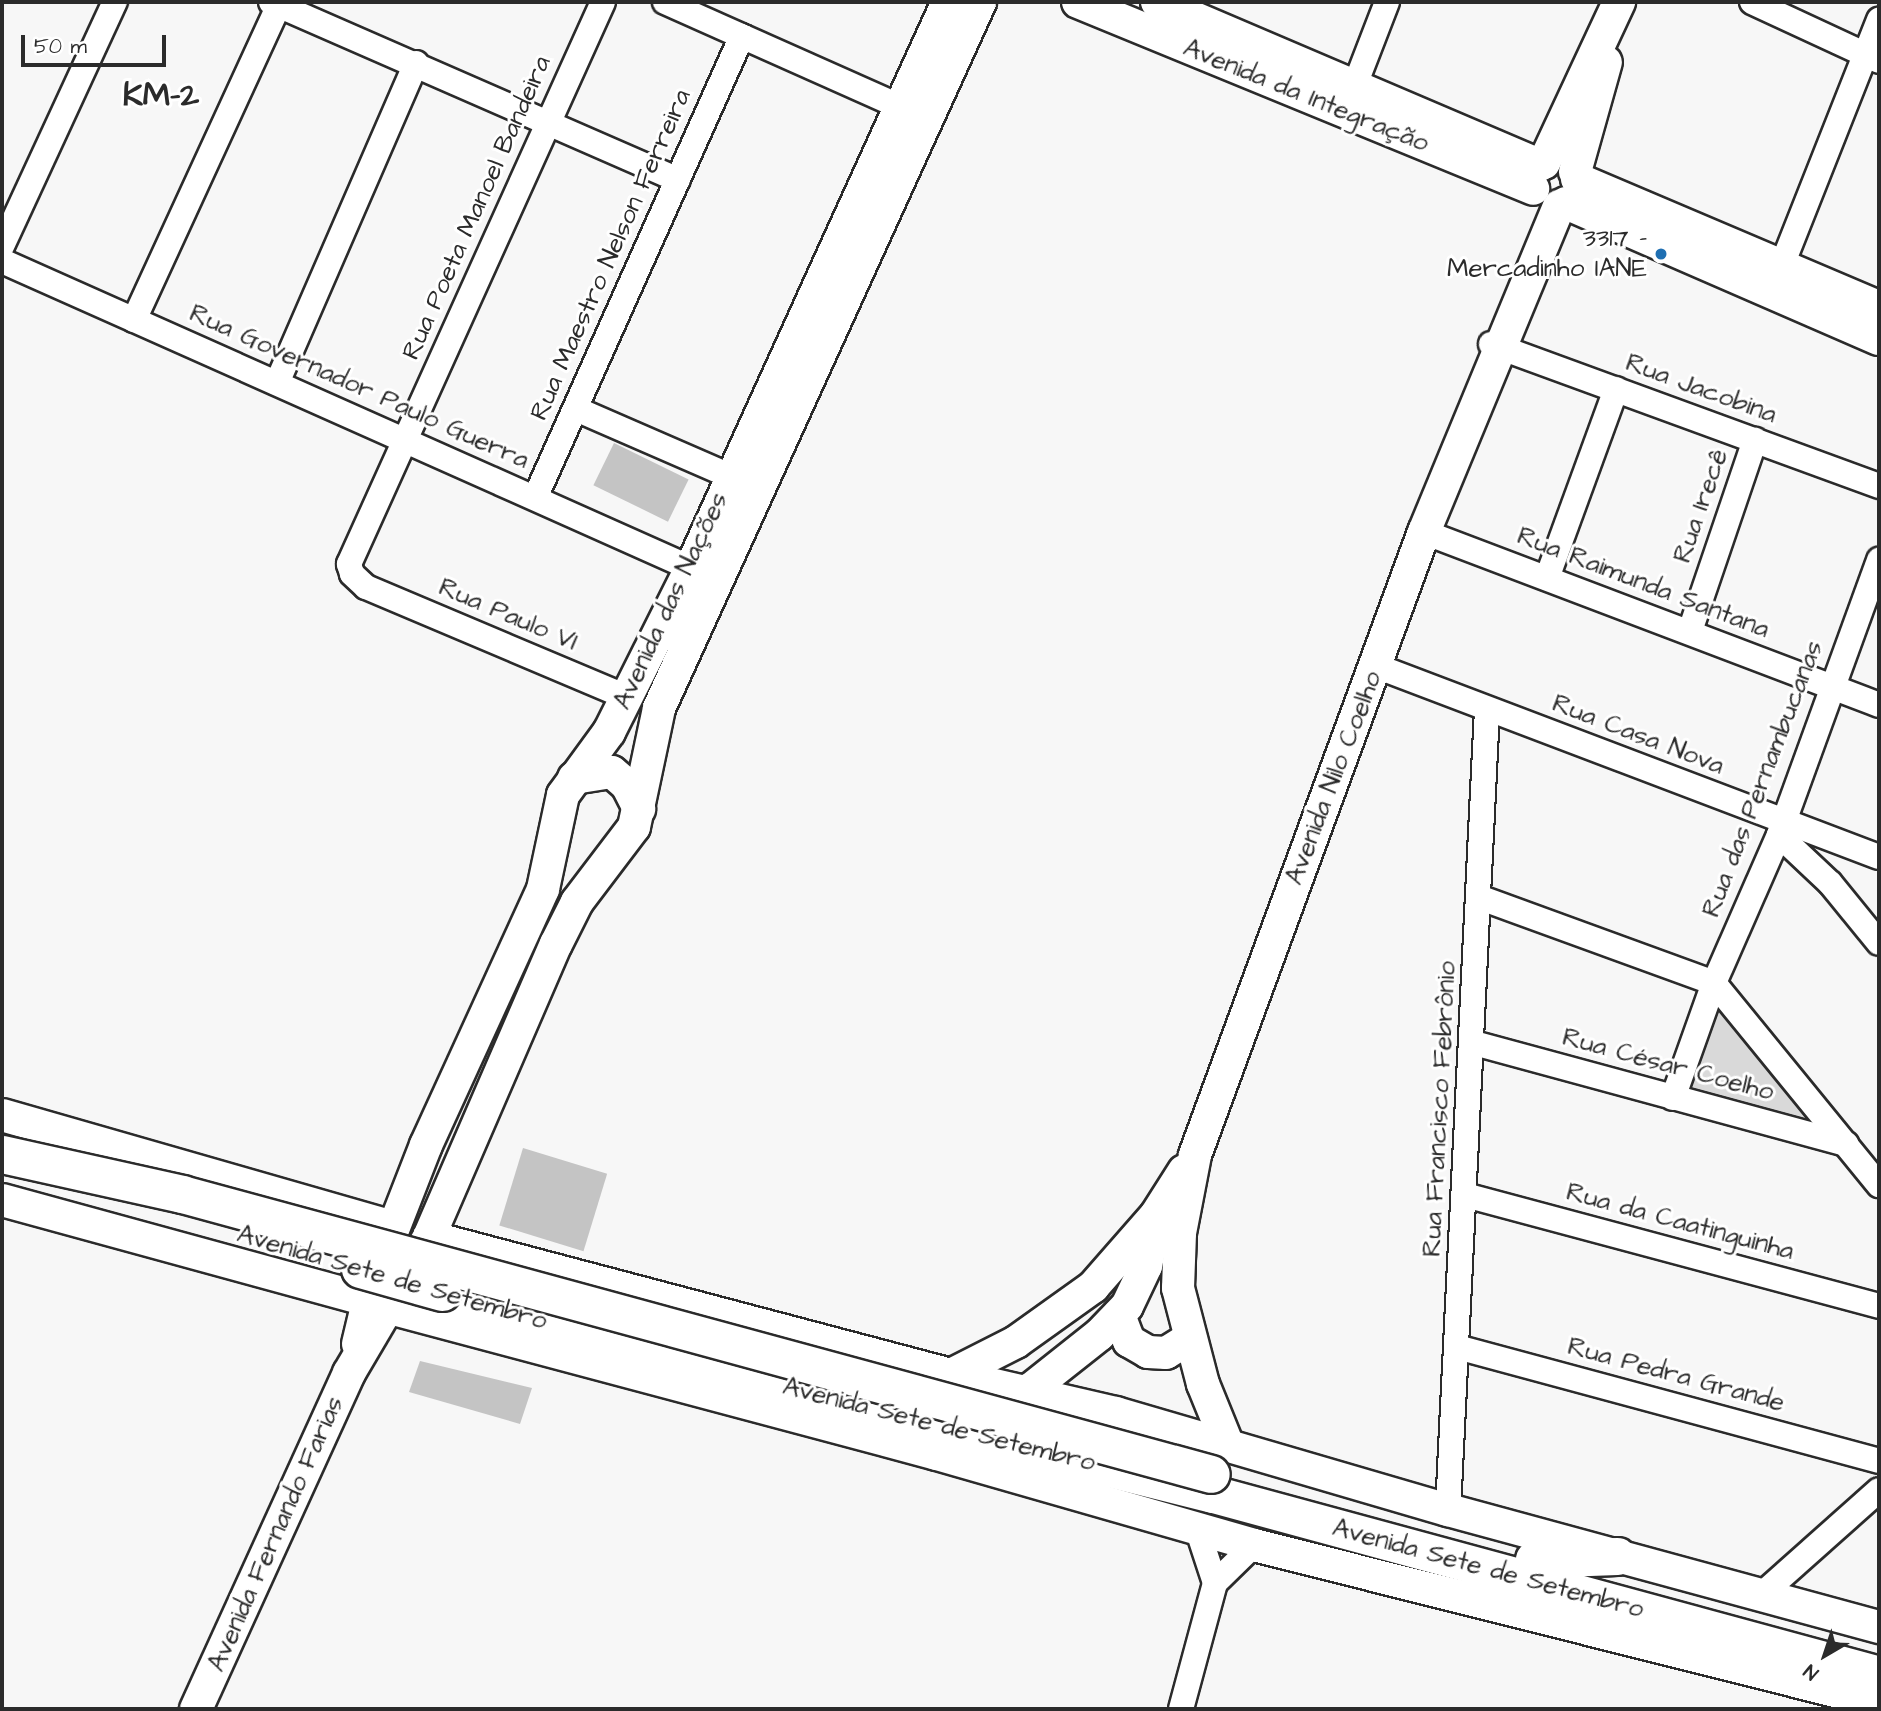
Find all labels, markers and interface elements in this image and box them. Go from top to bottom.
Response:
scale bar [24,21,170,65]
text: 50 m [34,32,87,61]
street label: Avenida da Integração [1179,32,1433,160]
street label: Rua Poeta Manoel Bandeira [396,51,558,365]
district label: KM-2 [123,76,199,116]
street label: Rua Maestro Nelson Ferreira [524,85,698,425]
place label: 3317 - Mercadinho IANE [1447,223,1647,284]
marker: 3317 - Mercadinho IANE [1653,246,1669,262]
street label: Rua Governador Paulo Guerra [184,298,534,476]
street label: Rua Jacobina [1621,347,1781,431]
street label: Rua Irecê [1667,445,1735,567]
street label: Avenida das Nações [607,488,735,714]
street label: Rua Raimunda Santana [1513,521,1773,645]
street label: Rua Paulo VI [434,572,582,658]
street label: Rua das Pernambucanas [1696,636,1830,922]
street label: Avenida Nilo Coelho [1279,667,1389,889]
street label: Rua Casa Nova [1548,688,1728,782]
street label: Rua Francisco Febrônio [1417,960,1463,1258]
street label: Rua César Coelho [1559,1022,1777,1108]
street label: Rua da Caatinguinha [1563,1177,1797,1267]
street label: Avenida Sete de Setembro [233,1219,551,1337]
street label: Rua Pedra Grande [1564,1331,1788,1419]
street label: Avenida Sete de Setembro [780,1371,1098,1479]
street label: Avenida Fernando Farias [201,1392,351,1676]
street label: Avenida Sete de Setembro [1329,1512,1647,1626]
north arrow [1790,1620,1860,1690]
text: N [1798,1657,1825,1686]

